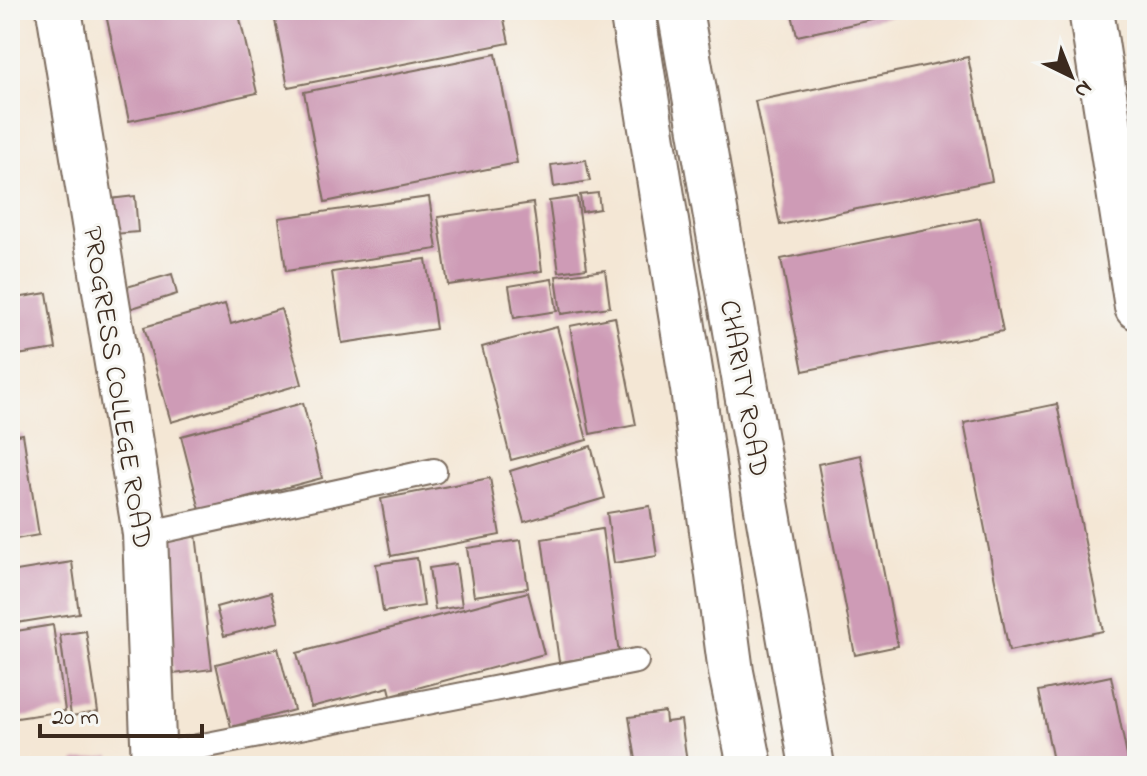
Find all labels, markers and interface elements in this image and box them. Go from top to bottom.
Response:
north arrow [1031,36,1111,116]
text: N [1066,72,1099,105]
street label: PROGRESS COLLEGE ROAD [70,223,161,552]
street label: CHARITY ROAD [707,297,778,480]
scale bar [40,688,202,738]
text: 20 m [52,701,99,736]

